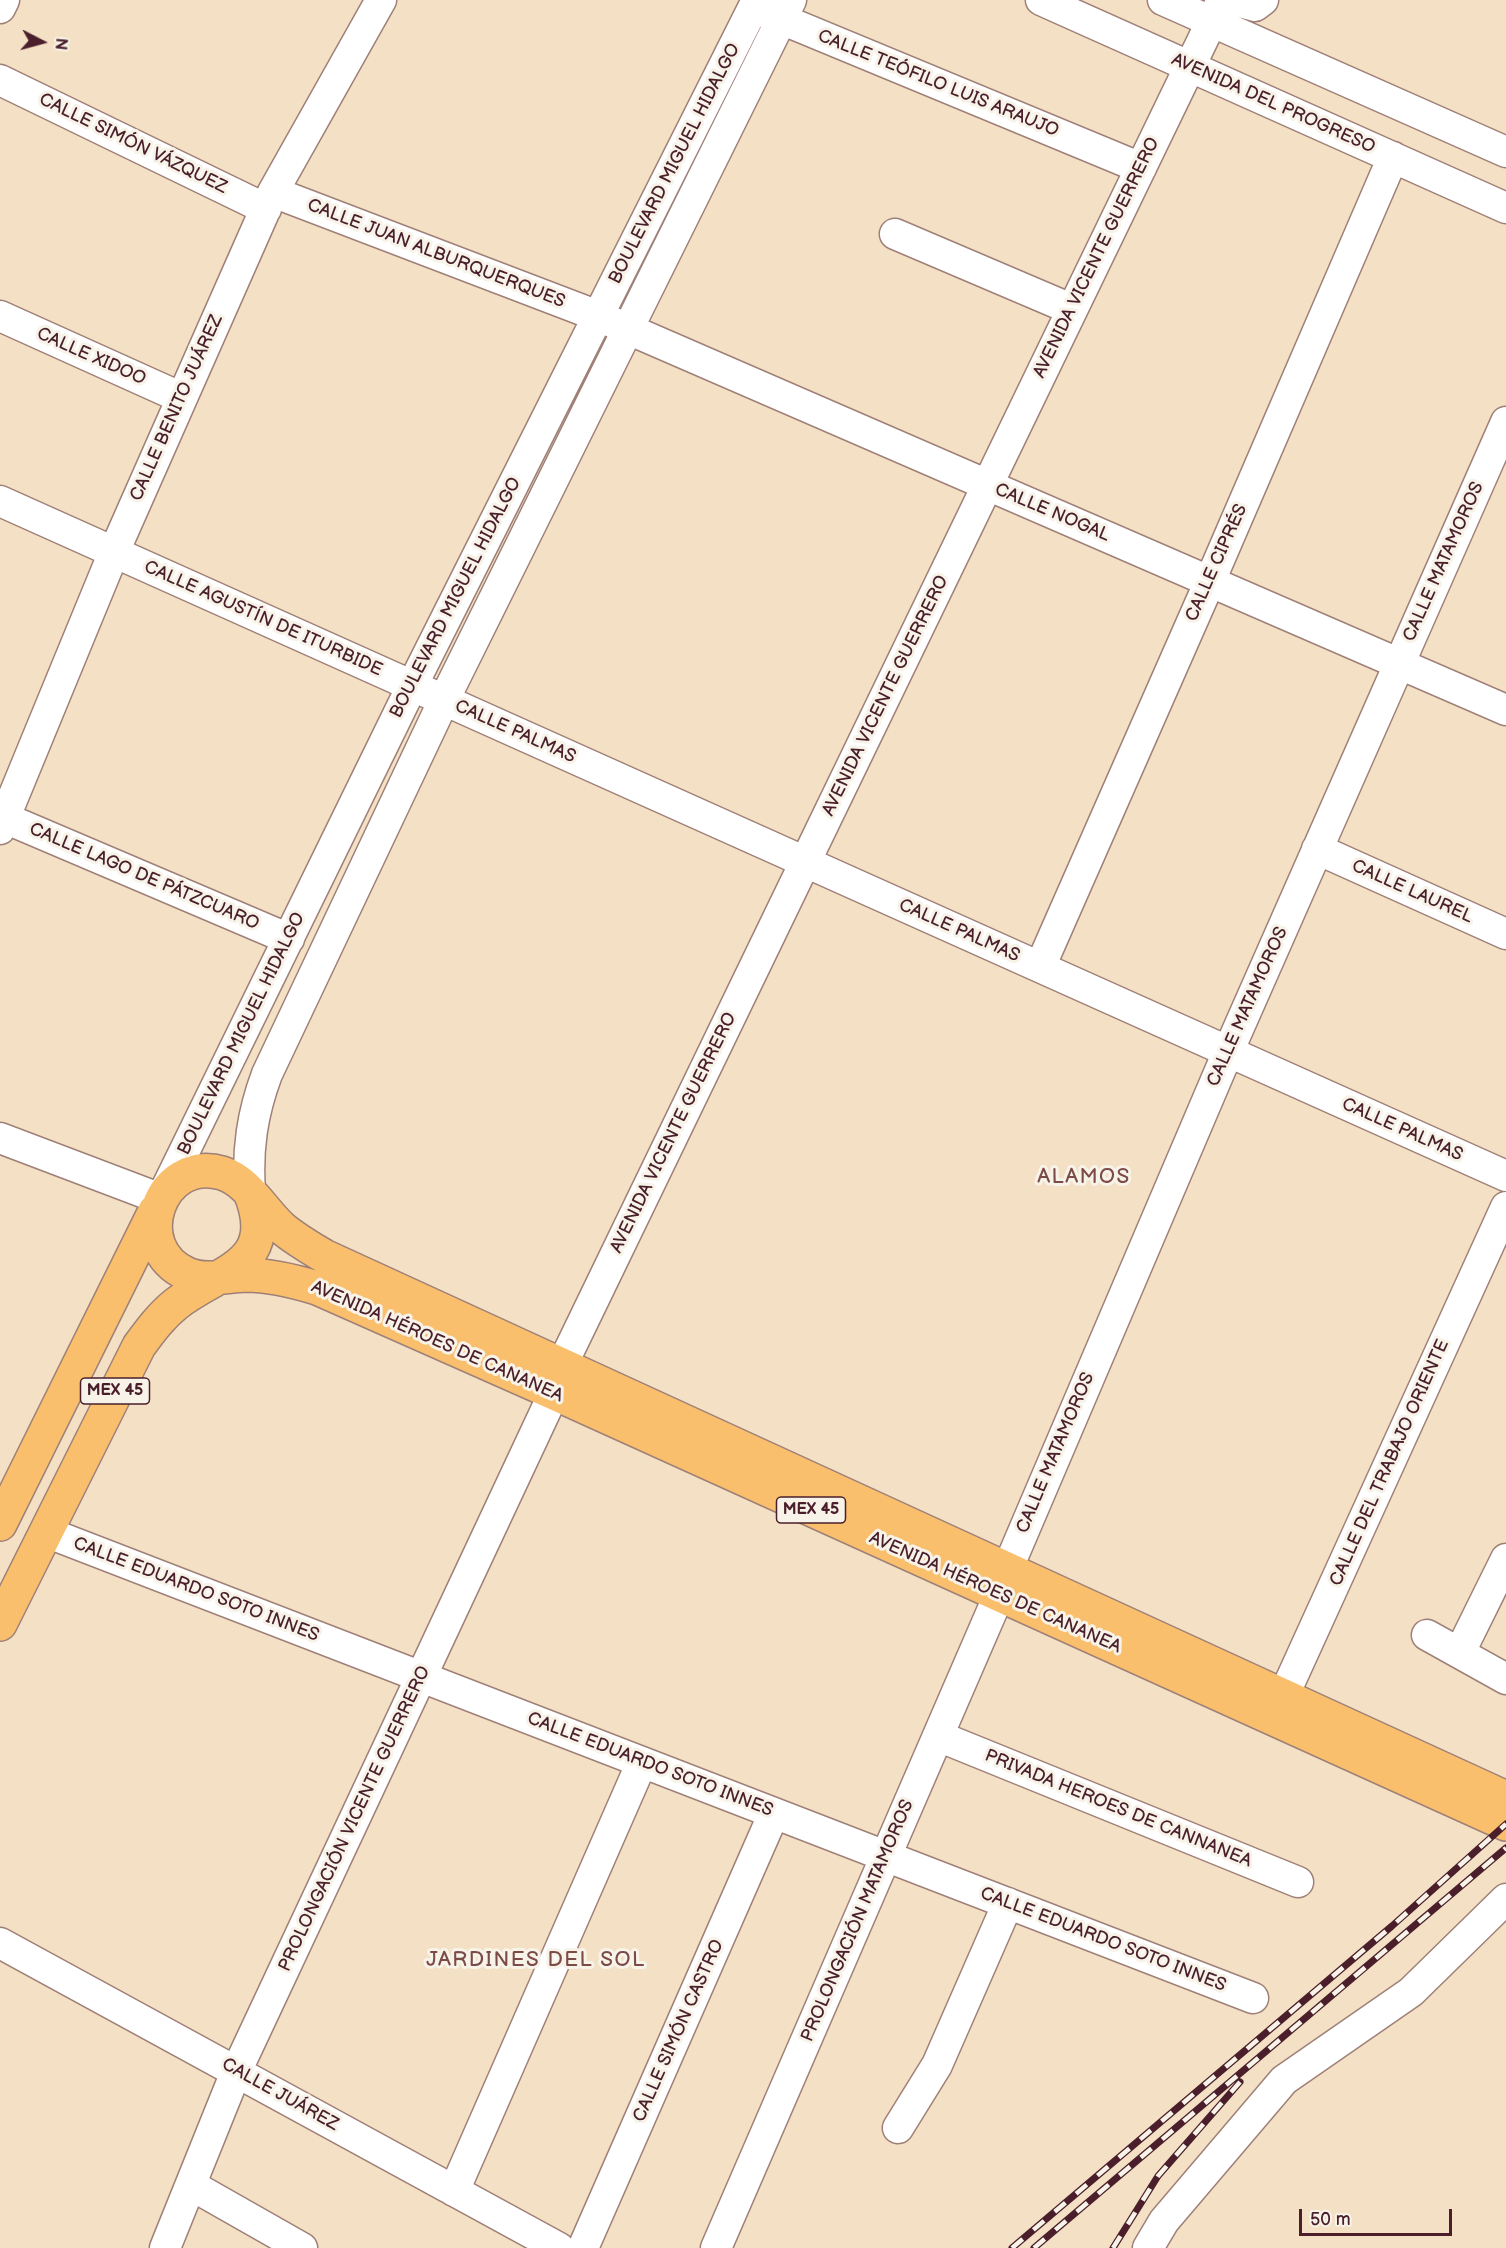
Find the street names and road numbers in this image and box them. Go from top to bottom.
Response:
street label: CALLE TEÓFILO LUIS ARAUJO [814,26,1062,142]
street label: BOULEVARD MIGUEL HIDALGO [605,40,745,288]
street label: AVENIDA DEL PROGRESO [1168,49,1378,159]
street label: CALLE SIMÓN VÁZQUEZ [35,89,231,199]
street label: AVENIDA VICENTE GUERRERO [1029,134,1165,382]
street label: CALLE JUAN ALBURQUERQUES [304,195,568,313]
street label: CALLE BENITO JUÁREZ [126,311,228,505]
street label: CALLE XIDOO [33,323,149,391]
street label: BOULEVARD MIGUEL HIDALGO [386,474,526,722]
street label: CALLE NOGAL [991,479,1113,547]
street label: CALLE MATAMOROS [1399,479,1489,645]
street label: CALLE CIPRÉS [1181,501,1253,625]
street label: CALLE AGUSTÍN DE ITURBIDE [140,556,386,682]
street label: AVENIDA VICENTE GUERRERO [818,572,954,820]
street label: CALLE PALMAS [451,696,579,768]
street label: CALLE LAGO DE PÁTZCUARO [26,819,262,935]
street label: CALLE LAUREL [1348,856,1476,928]
street label: CALLE PALMAS [895,895,1023,967]
street label: BOULEVARD MIGUEL HIDALGO [174,909,310,1159]
street label: CALLE MATAMOROS [1203,924,1293,1090]
street label: AVENIDA VICENTE GUERRERO [606,1009,742,1257]
street label: CALLE PALMAS [1338,1094,1466,1166]
street label: AVENIDA HÉROES DE CANANEA [308,1277,566,1407]
street label: CALLE DEL TRABAJO ORIENTE [1326,1336,1454,1590]
street label: CALLE MATAMOROS [1012,1369,1100,1537]
road number: MEX 45 [80,1378,150,1404]
road number: MEX 45 [776,1497,846,1523]
street label: AVENIDA HÉROES DE CANANEA [866,1528,1124,1658]
street label: CALLE EDUARDO SOTO INNES [70,1533,322,1647]
street label: PROLONGACIÓN VICENTE GUERRERO [275,1663,435,1975]
street label: CALLE EDUARDO SOTO INNES [524,1708,776,1822]
street label: PRIVADA HEROES DE CANNANEA [981,1745,1255,1873]
street label: PROLONGACIÓN MATAMOROS [797,1797,919,2045]
street label: CALLE EDUARDO SOTO INNES [977,1883,1229,1997]
street label: CALLE SIMÓN CASTRO [629,1936,729,2126]
street label: CALLE JUÁREZ [218,2054,342,2136]

